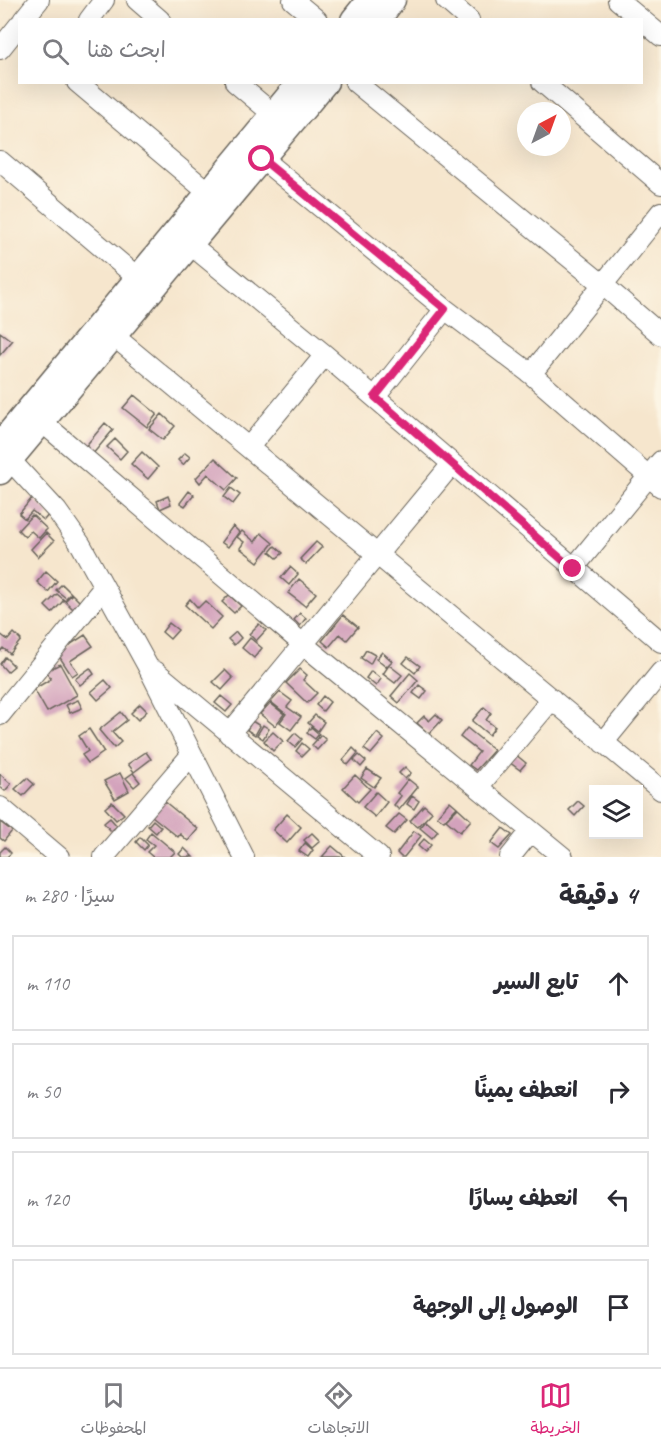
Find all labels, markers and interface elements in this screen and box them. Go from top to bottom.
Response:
search box [18,18,643,84]
icon: search [39,35,72,68]
text: ابحث هنا [87,36,166,64]
north arrow [517,102,571,156]
route start [248,145,274,171]
route end [559,555,585,581]
map controls [589,785,643,839]
button: layers [589,785,643,839]
text: 4 دقيقة [559,879,637,912]
text: سيرًا · 280 m [24,883,115,908]
icon: ahead [602,967,635,1000]
text: تابع السير [494,968,578,996]
text: 110 m [26,971,69,996]
icon: right [602,1075,635,1108]
text: انعطف يمينًا [474,1076,578,1104]
text: 50 m [26,1079,60,1104]
icon: left [602,1183,635,1216]
text: انعطف يسارًا [469,1184,578,1212]
text: 120 m [26,1187,69,1212]
icon: arrive [602,1291,635,1324]
text: الوصول إلى الوجهة [413,1292,578,1320]
tab: المحفوظات [81,1379,146,1442]
tab: الاتجاهات [308,1379,369,1442]
tab: الخريطة [531,1379,580,1442]

